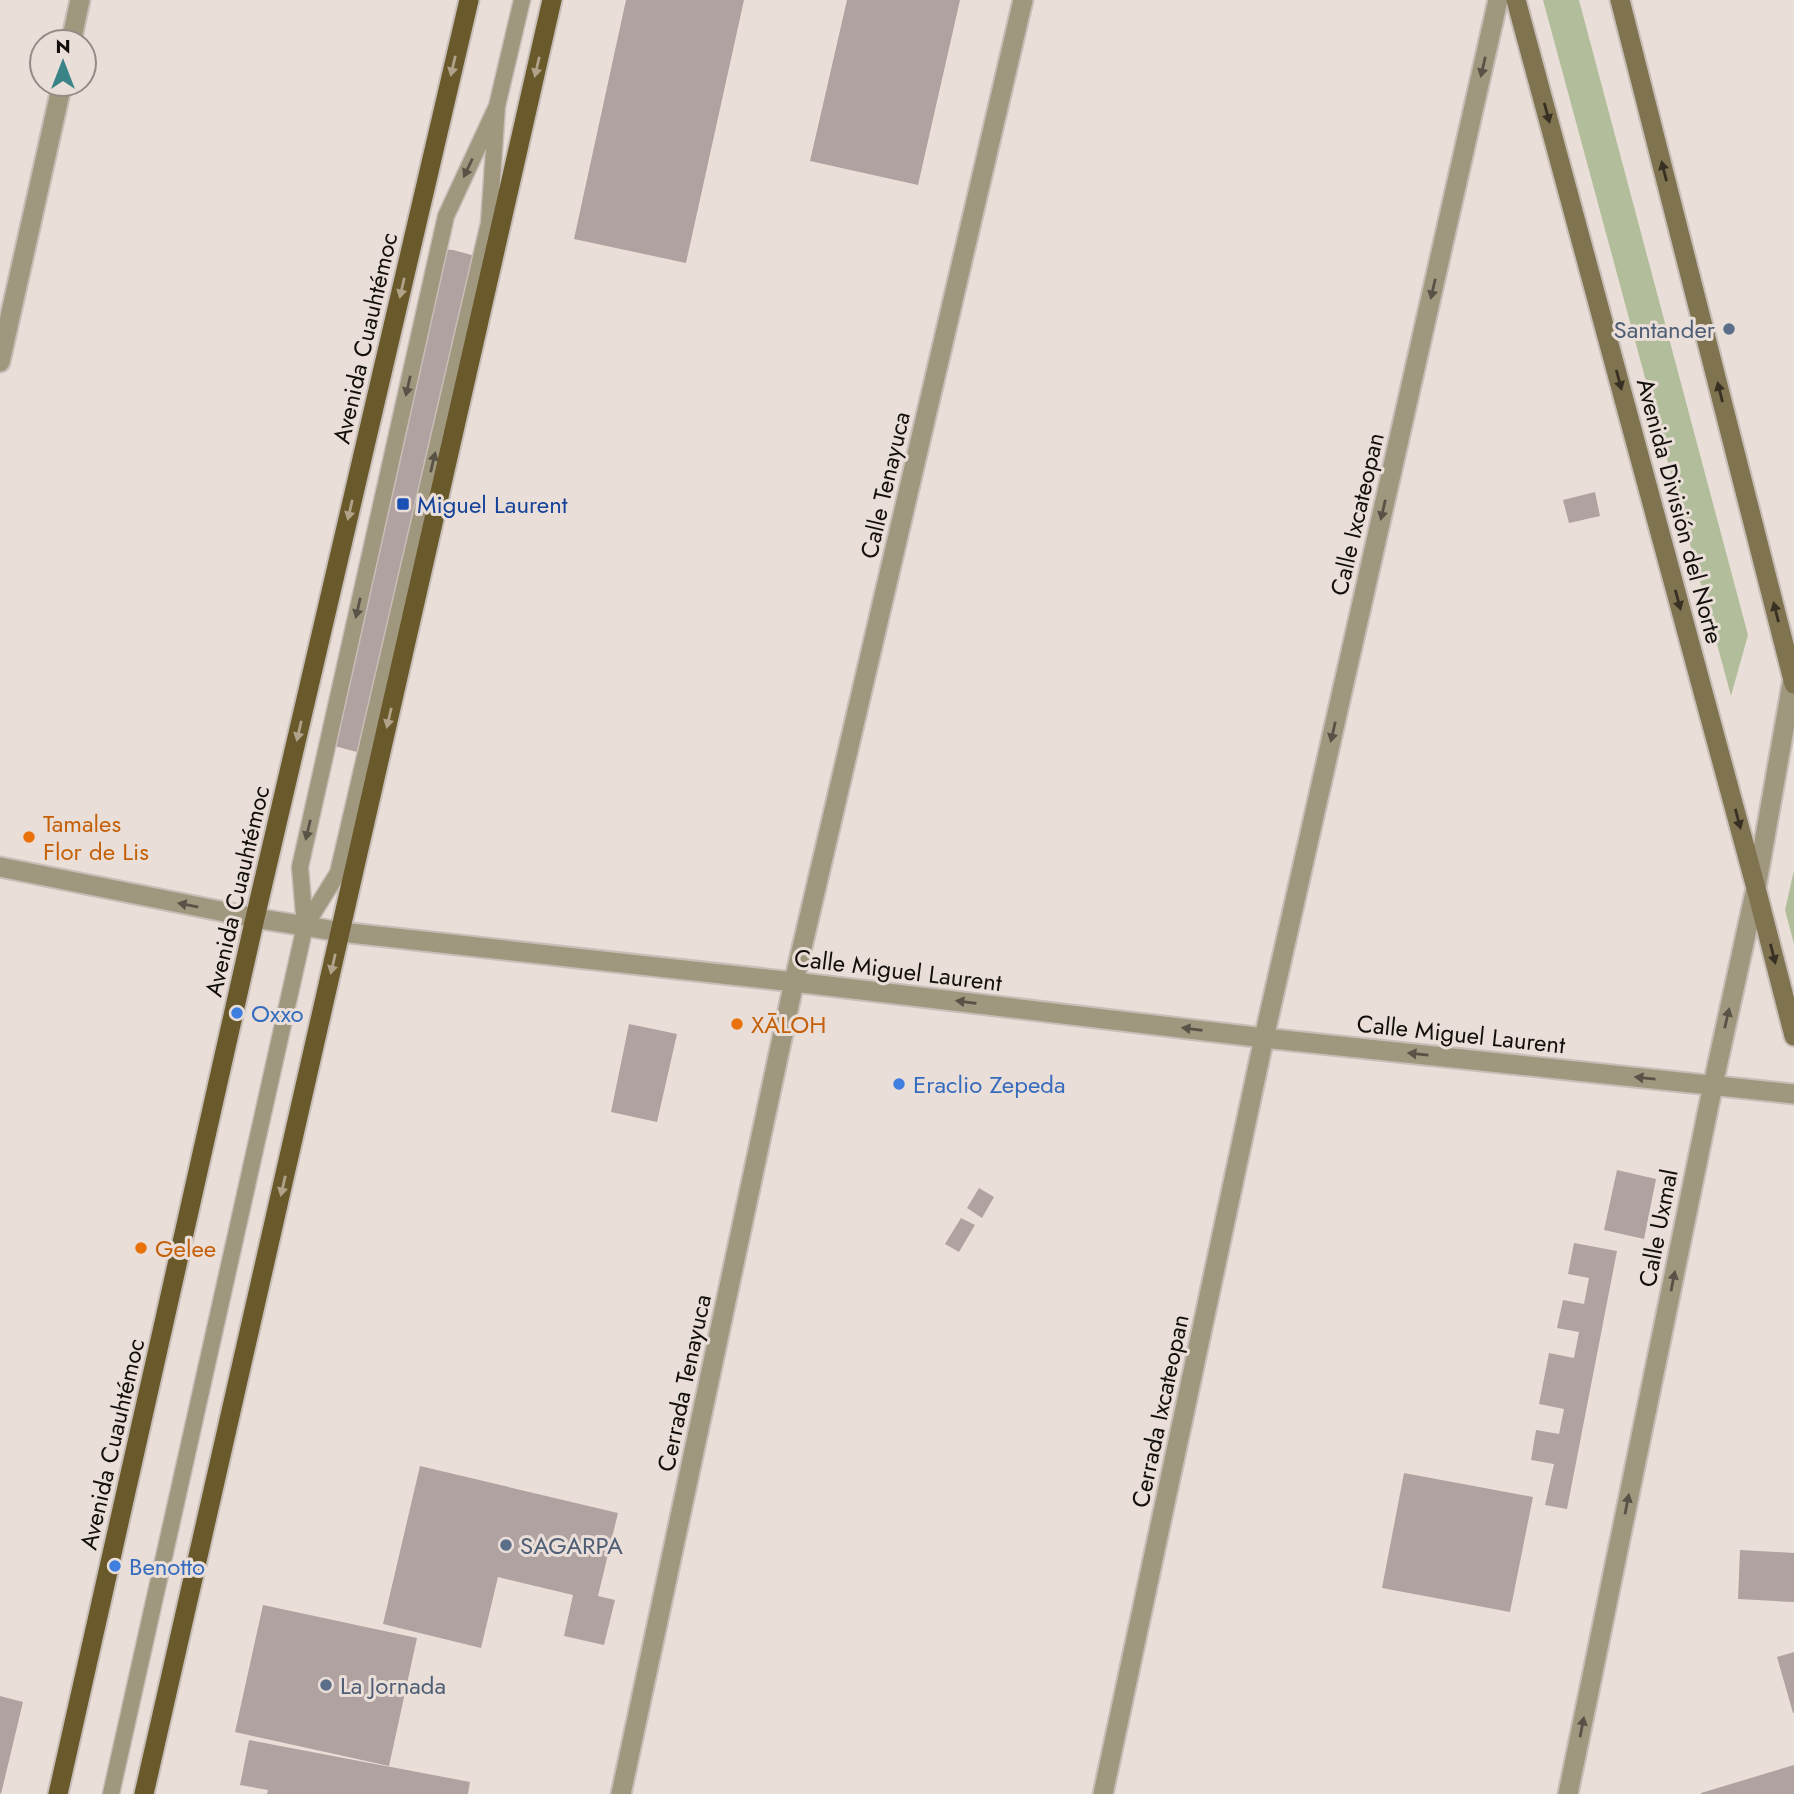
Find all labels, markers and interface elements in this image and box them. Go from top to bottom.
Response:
north arrow [28,28,98,98]
text: N [55,33,71,60]
one-way arrow [448,56,459,78]
one-way arrow [531,56,542,78]
one-way arrow [1477,56,1488,78]
one-way arrow [1542,102,1553,124]
one-way arrow [462,158,474,178]
one-way arrow [1658,160,1669,182]
street label: Avenida Cuauhtémoc [324,229,406,447]
one-way arrow [396,277,407,299]
one-way arrow [1427,278,1438,300]
place label: Santander [1614,312,1716,347]
marker: Santander [1721,321,1737,337]
one-way arrow [1614,369,1625,391]
street label: Avenida División del Norte [1628,374,1732,648]
one-way arrow [402,375,413,397]
one-way arrow [1714,381,1725,403]
street label: Calle Tenayuca [851,408,919,562]
street label: Calle Ixcateopan [1321,429,1393,599]
one-way arrow [428,451,439,473]
place label: Miguel Laurent [417,487,568,522]
marker: Miguel Laurent [395,496,411,512]
one-way arrow [345,499,356,521]
one-way arrow [1377,500,1388,522]
one-way arrow [1674,590,1684,611]
one-way arrow [352,597,363,619]
one-way arrow [1770,601,1781,623]
one-way arrow [383,708,394,730]
one-way arrow [293,720,304,742]
one-way arrow [1328,721,1339,743]
street label: Avenida Cuauhtémoc [196,782,278,1000]
place label: Tamales Flor de Lis [43,806,149,869]
one-way arrow [1733,808,1744,830]
one-way arrow [302,819,313,841]
marker: Tamales Flor de Lis [21,829,37,845]
one-way arrow [177,899,199,910]
street label: Calle Miguel Laurent [792,940,1004,1000]
one-way arrow [1768,943,1779,965]
one-way arrow [327,953,338,975]
place label: Oxxo [251,996,304,1031]
one-way arrow [955,997,977,1008]
marker: Oxxo [229,1005,245,1021]
street label: Calle Miguel Laurent [1355,1006,1567,1062]
place label: XĀLOH [751,1007,826,1042]
one-way arrow [1722,1007,1733,1029]
marker: XĀLOH [729,1016,745,1032]
one-way arrow [1181,1024,1203,1035]
one-way arrow [1407,1048,1429,1059]
place label: Eraclio Zepeda [913,1067,1066,1102]
one-way arrow [1634,1072,1656,1083]
marker: Eraclio Zepeda [891,1076,907,1092]
street label: Calle Uxmal [1629,1166,1687,1290]
one-way arrow [277,1175,288,1197]
place label: Gelee [155,1231,216,1266]
marker: Gelee [133,1240,149,1256]
one-way arrow [1667,1270,1678,1292]
street label: Cerrada Tenayuca [648,1291,720,1475]
street label: Cerrada Ixcateopan [1122,1311,1198,1511]
street label: Avenida Cuauhtémoc [71,1335,153,1553]
one-way arrow [1622,1493,1633,1515]
place label: SAGARPA [520,1528,623,1563]
marker: SAGARPA [498,1537,514,1553]
place label: Benotto [129,1549,205,1584]
marker: Benotto [107,1558,123,1574]
place label: La Jornada [340,1668,446,1703]
marker: La Jornada [318,1677,334,1693]
one-way arrow [1577,1716,1588,1738]

